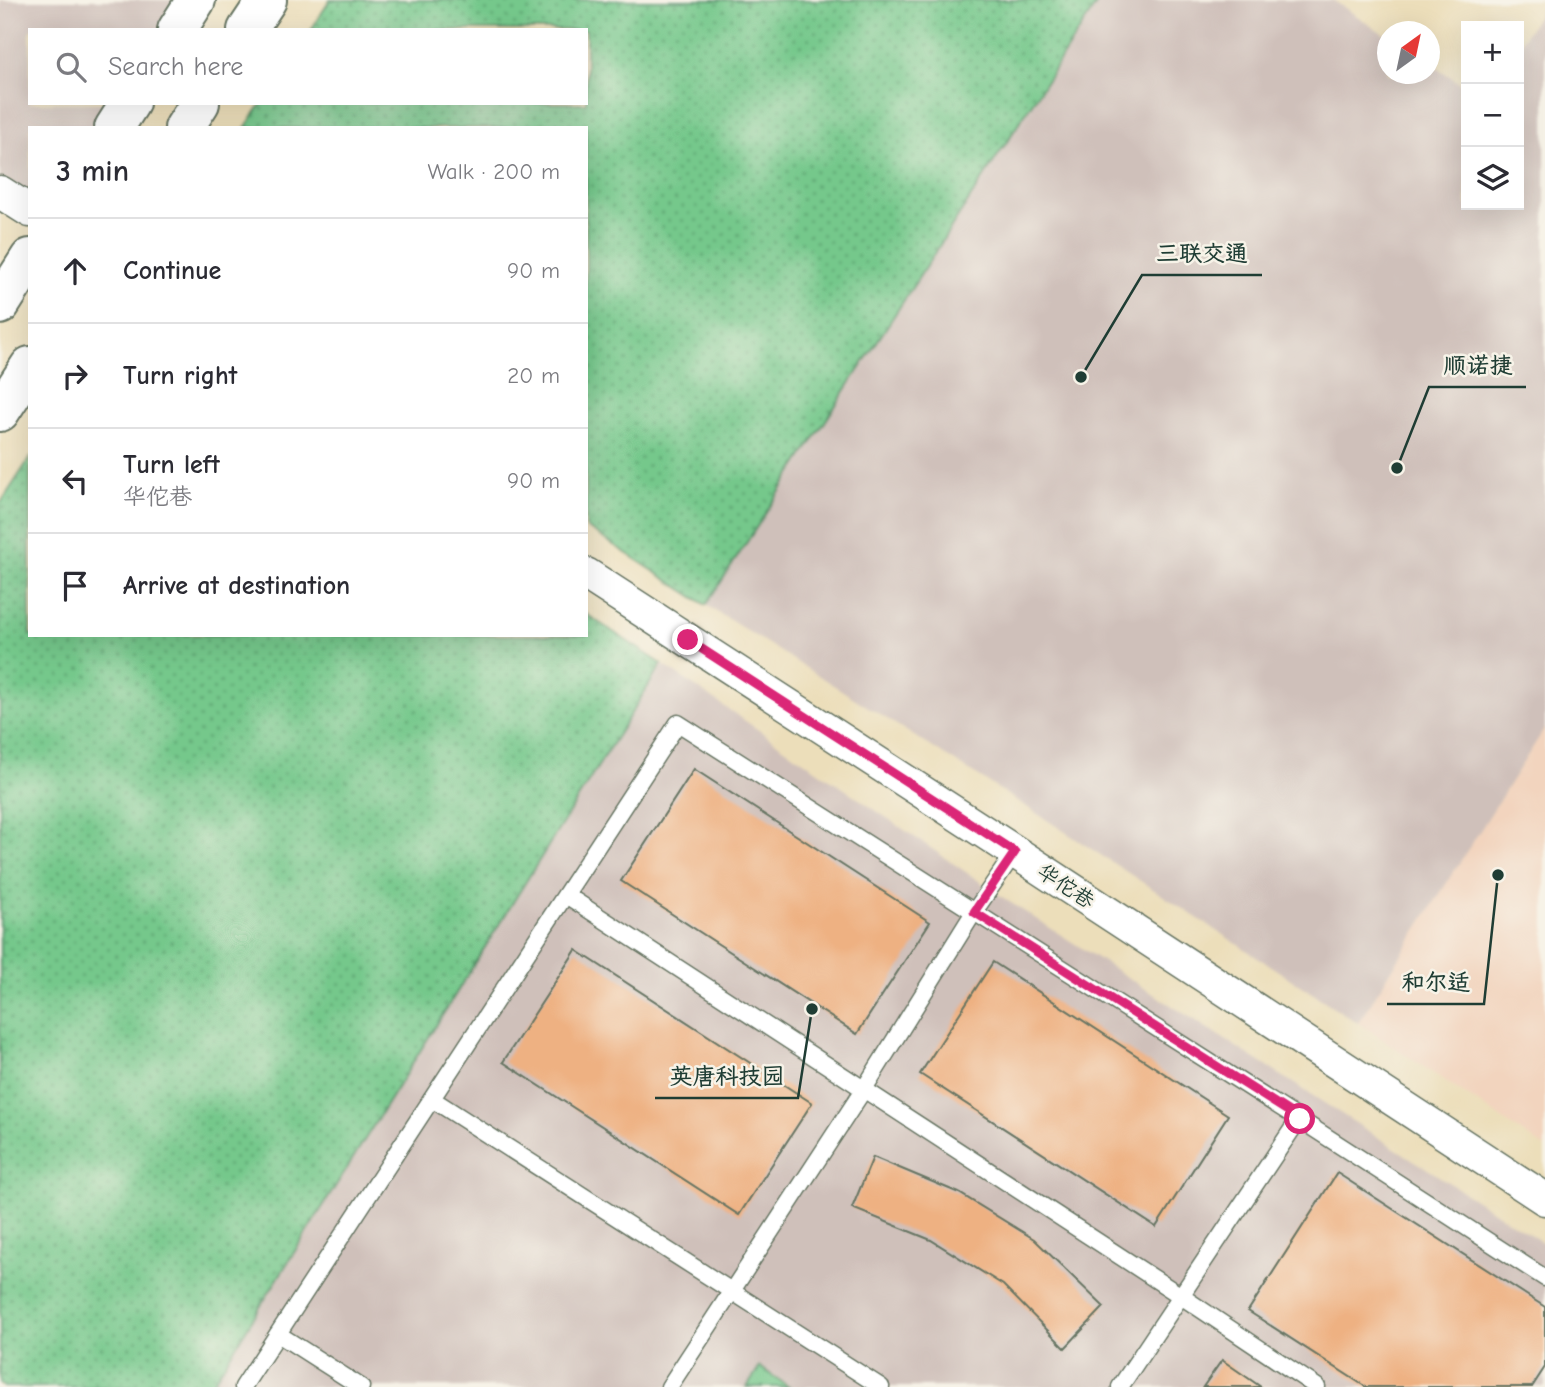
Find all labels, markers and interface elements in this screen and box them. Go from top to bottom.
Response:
north arrow [1377,21,1440,84]
map controls [1461,21,1524,210]
button: + [1461,21,1524,84]
search box [28,28,588,105]
icon: search [52,48,90,86]
text: Search here [108,52,243,82]
button: − [1461,84,1524,147]
button: layers [1461,147,1524,210]
text: 3 min [56,154,129,189]
text: Walk · 200 m [427,158,560,185]
callout: 三联交通 [1142,231,1262,275]
text: 三联交通 [1156,240,1248,267]
icon: ahead [56,252,94,290]
text: Continue [123,256,221,286]
text: 90 m [507,257,560,284]
callout: 顺诺捷 [1429,343,1526,387]
text: 顺诺捷 [1444,352,1513,379]
icon: right [56,357,94,395]
text: Turn right [123,361,237,391]
text: 20 m [507,362,560,389]
text: Turn left [123,450,220,480]
icon: left [56,462,94,500]
text: 90 m [507,467,560,494]
text: 华佗巷 [123,483,192,510]
icon: arrive [56,567,94,605]
text: Arrive at destination [123,571,350,601]
route end [672,624,703,655]
street label: 华佗巷 [1033,859,1099,913]
callout: 和尔适 [1387,960,1484,1004]
text: 和尔适 [1402,969,1471,996]
callout: 英唐科技园 [655,1054,798,1098]
text: 英唐科技园 [670,1063,785,1090]
route start [1284,1103,1315,1134]

